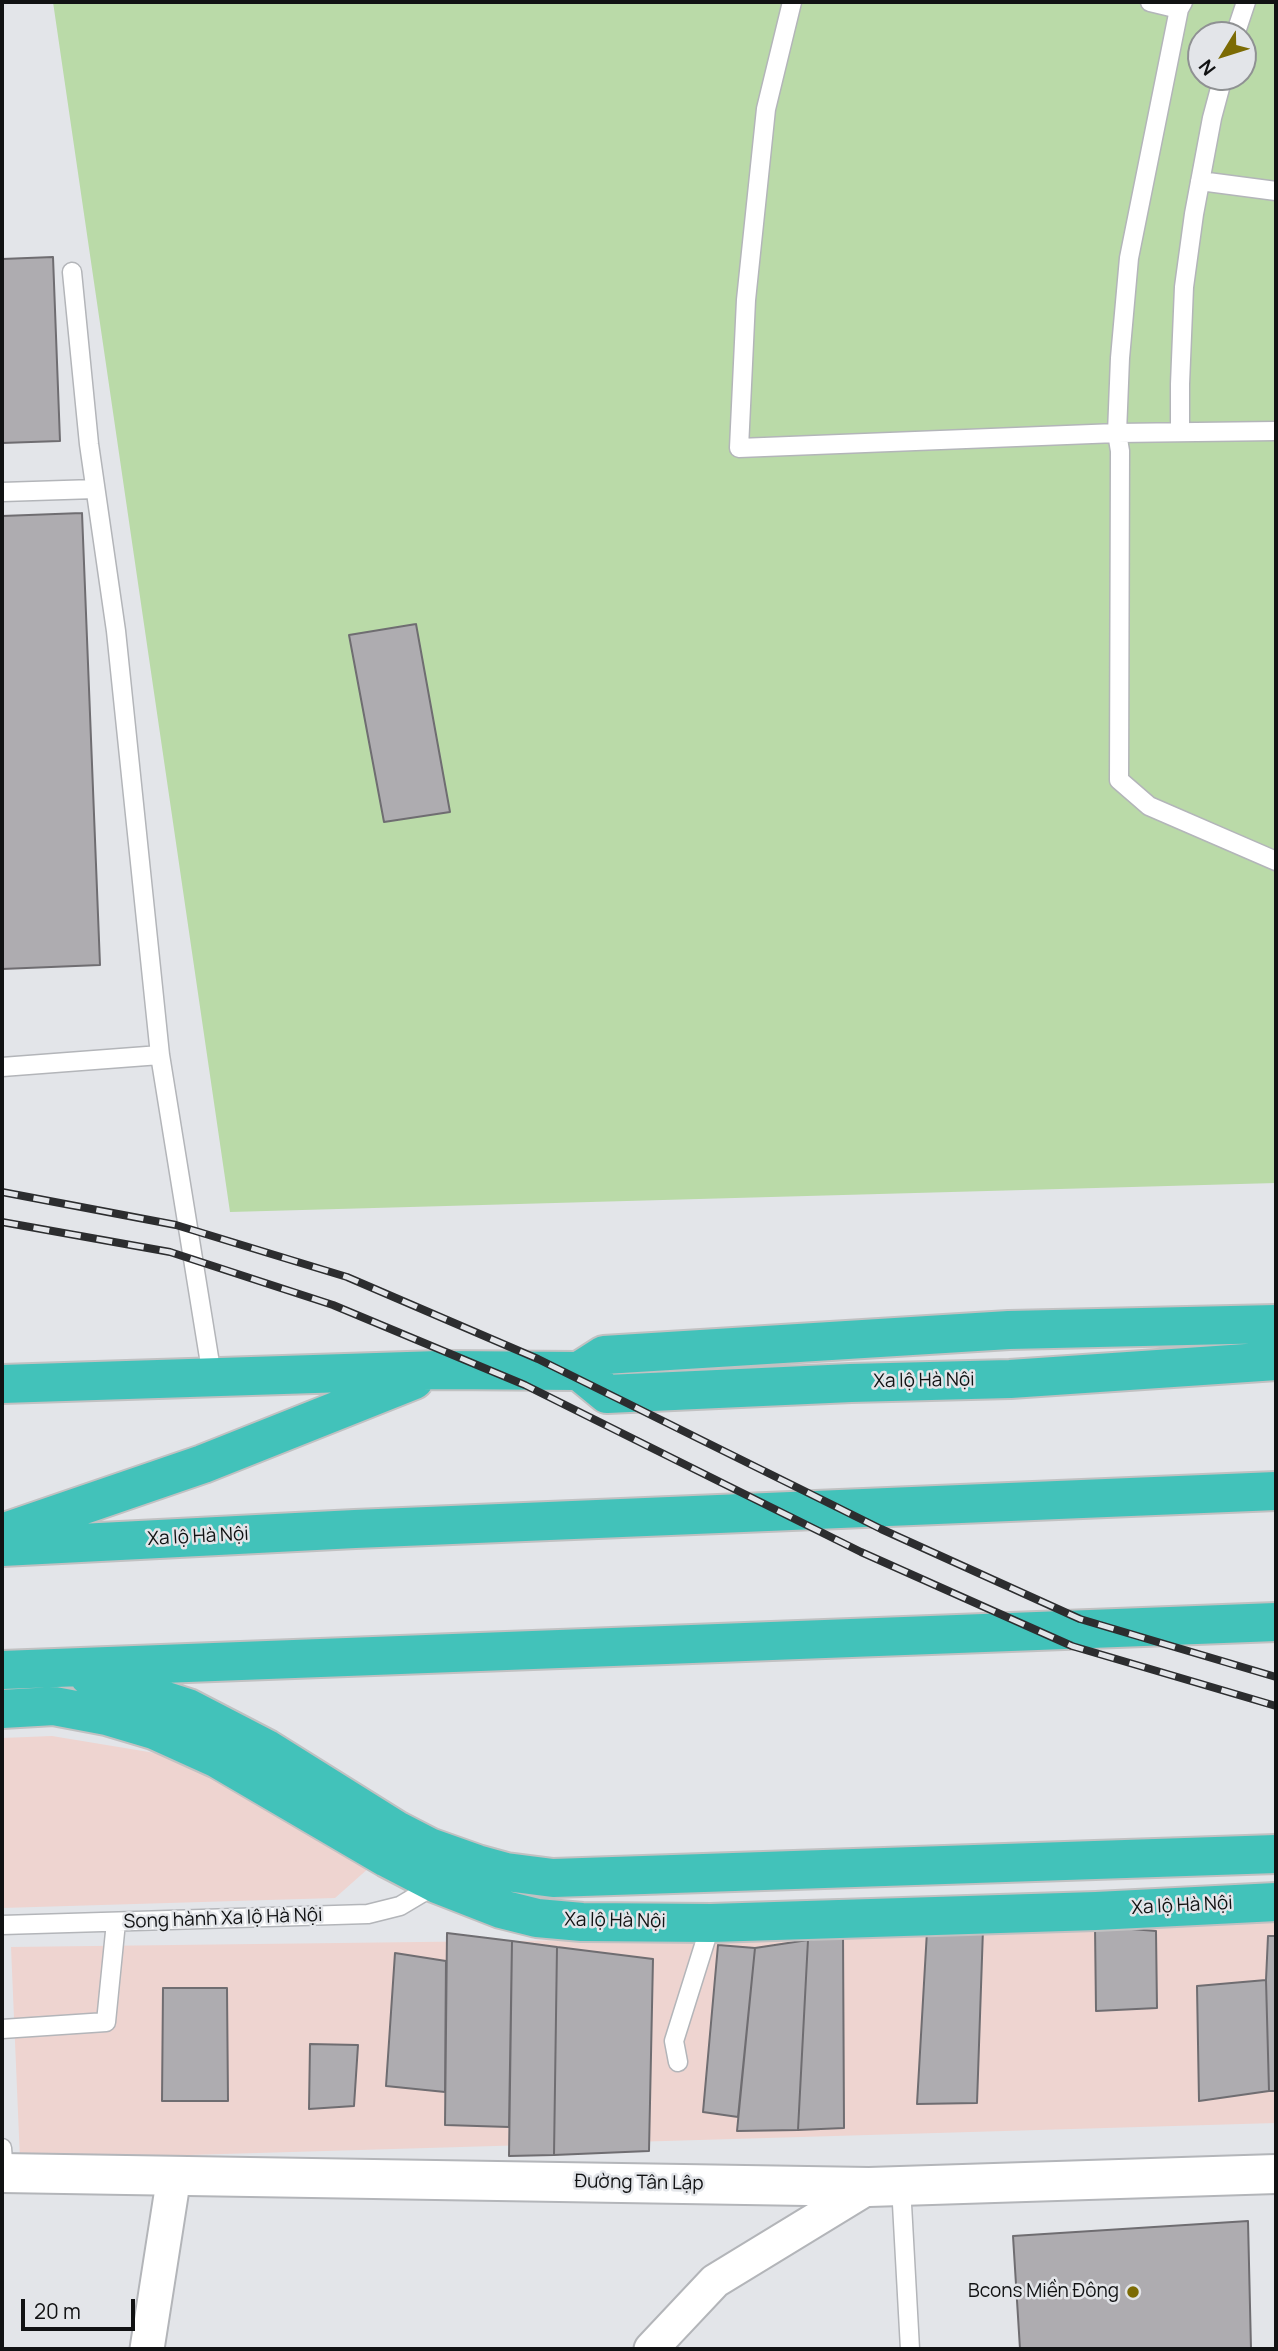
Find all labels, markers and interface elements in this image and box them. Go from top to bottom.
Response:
north arrow [1187,21,1257,91]
text: N [1193,54,1221,81]
street label: Xa lộ Hà Nội [873,1369,975,1393]
street label: Xa lộ Hà Nội [147,1523,249,1551]
street label: Xa lộ Hà Nội [1131,1892,1233,1920]
street label: Song hành Xa lộ Hà Nội [123,1904,323,1934]
street label: Xa lộ Hà Nội [564,1909,666,1933]
street label: Đường Tân Lập [574,2170,704,2196]
place label: Bcons Miền Đông [968,2281,1119,2303]
scale bar [24,2284,138,2328]
marker: Bcons Miền Đông [1125,2284,1141,2300]
text: 20 m [34,2297,81,2325]

